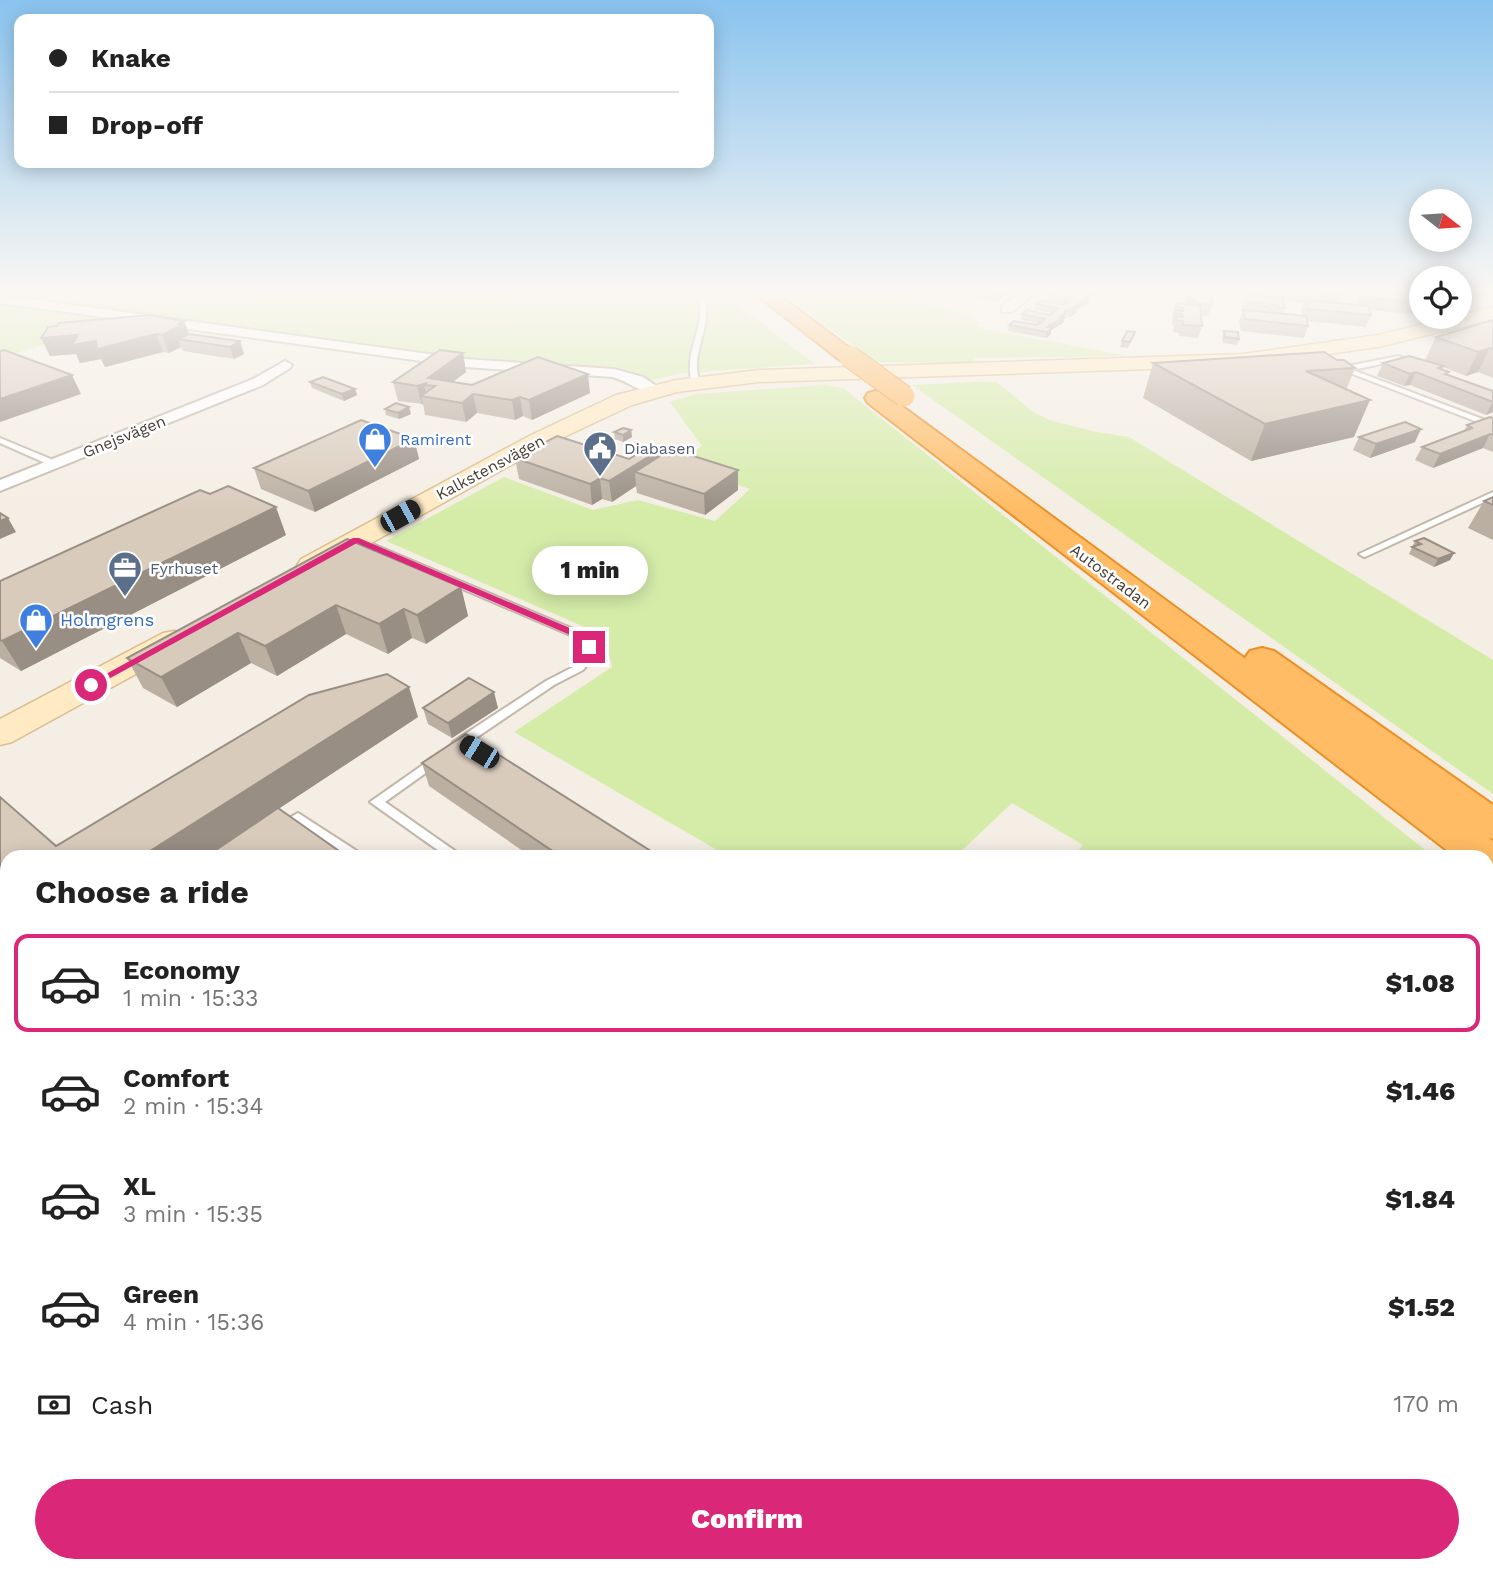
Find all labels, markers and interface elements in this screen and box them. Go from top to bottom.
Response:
text: Knake [91,43,171,73]
text: Drop-off [91,110,203,140]
north arrow [1409,189,1472,252]
map controls [1409,189,1472,329]
button: locate [1409,266,1472,329]
street label: Gnejsvägen [80,411,169,462]
shop icon: Ramirent [356,420,394,469]
public building icon: Diabasen [581,429,619,478]
place label: Ramirent [400,430,471,449]
street label: Kalkstensvägen [433,431,548,504]
place label: Diabasen [624,439,695,458]
car [377,497,424,535]
street label: Autostradan [1067,540,1155,613]
callout: 1 min [531,546,647,594]
office icon: Fyrhuset [106,549,144,598]
text: 1 min [560,557,620,584]
place label: Fyrhuset [150,559,218,578]
shop icon: Holmgrens [17,601,55,650]
place label: Holmgrens [60,609,154,630]
route end [573,631,605,663]
route start [75,669,107,701]
car [456,732,503,772]
text: Choose a ride [35,873,249,911]
icon: car [39,952,102,1015]
text: Economy [123,955,240,985]
text: $1.08 [1386,968,1455,998]
text: 1 min · 15:33 [123,985,259,1012]
icon: car [39,1060,102,1123]
text: Comfort [123,1063,229,1093]
text: $1.46 [1386,1076,1455,1106]
text: 2 min · 15:34 [123,1093,264,1120]
icon: car [39,1168,102,1231]
text: XL [123,1171,156,1201]
text: $1.84 [1385,1184,1455,1214]
text: 3 min · 15:35 [123,1201,263,1228]
icon: car [39,1276,102,1339]
text: Green [123,1279,199,1309]
text: $1.52 [1388,1292,1455,1322]
text: 4 min · 15:36 [123,1309,264,1336]
icon: cash [35,1386,73,1424]
text: Cash [91,1390,153,1420]
text: 170 m [1394,1391,1459,1418]
button: Confirm [35,1479,1459,1559]

